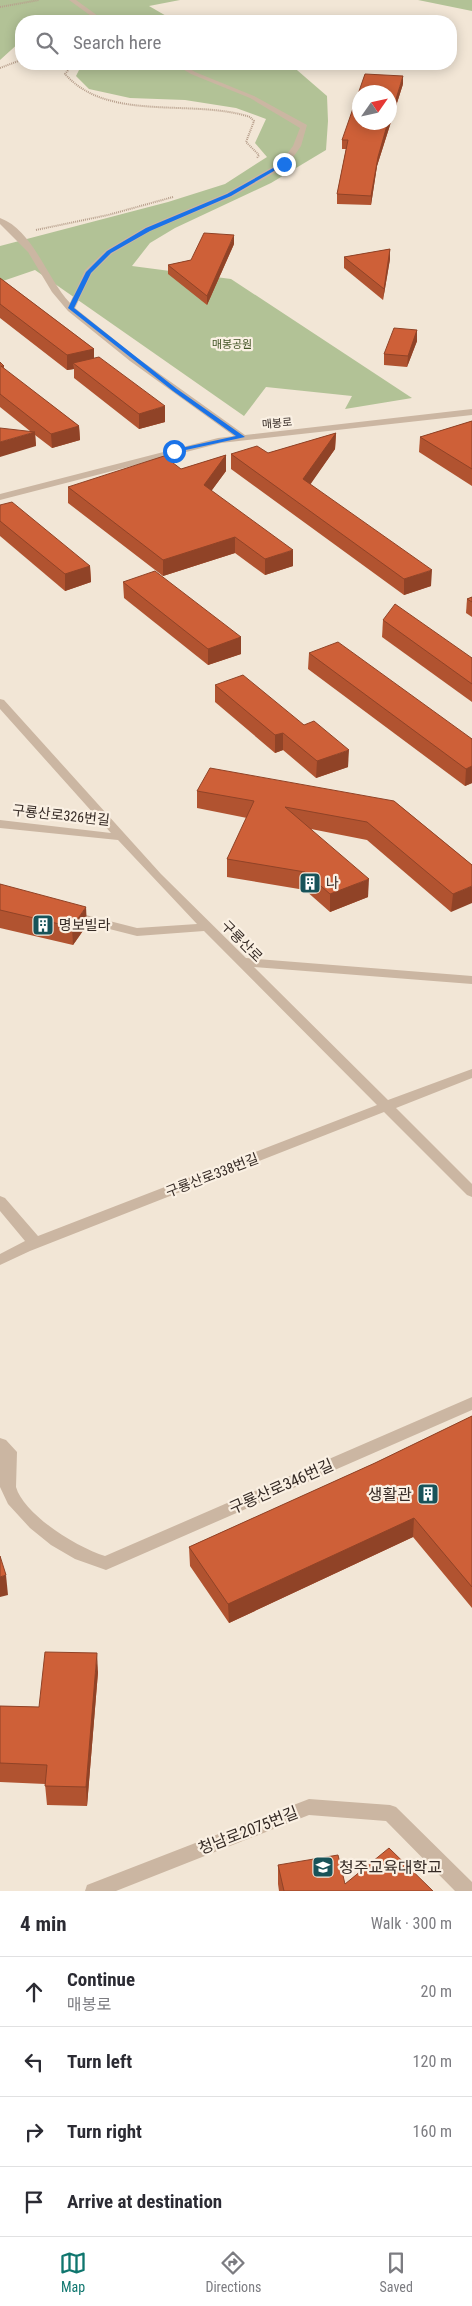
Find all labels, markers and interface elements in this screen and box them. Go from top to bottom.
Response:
search box [15,15,457,70]
icon: search [33,29,61,57]
text: Search here [73,31,161,54]
north arrow [352,85,397,130]
route end [273,153,296,176]
park label: 매봉공원 [212,338,252,351]
street label: 매봉로 [261,416,293,431]
route start [163,440,186,463]
street label: 구룡산로326번길 [11,802,111,828]
building icon: 나 [298,871,322,895]
place label: 나 [326,875,339,891]
building icon: 명보빌라 [31,913,55,937]
place label: 명보빌라 [59,917,111,933]
street label: 구룡산로 [218,917,266,965]
street label: 구룡산로338번길 [163,1150,261,1200]
street label: 구룡산로346번길 [226,1455,336,1518]
building icon: 생활관 [416,1482,440,1506]
place label: 생활관 [368,1485,412,1504]
street label: 청남로2075번길 [196,1803,301,1858]
school or university icon: 청주교육대학교 [311,1855,335,1879]
place label: 청주교육대학교 [339,1858,442,1877]
text: 4 min [20,1912,67,1936]
text: Walk · 300 m [371,1914,452,1933]
text: Continue [67,1968,135,1991]
icon: ahead [20,1978,48,2006]
text: 20 m [420,1982,452,2001]
text: 매봉로 [67,1995,111,2014]
icon: left [20,2048,48,2076]
text: Turn left [67,2050,132,2073]
text: 120 m [413,2052,452,2071]
icon: right [20,2118,48,2146]
text: Turn right [67,2120,142,2143]
text: 160 m [413,2122,452,2141]
icon: arrive [20,2188,48,2216]
text: Arrive at destination [67,2190,222,2213]
tab: Map [59,2249,87,2295]
tab: Directions [205,2249,261,2295]
tab: Saved [380,2249,413,2295]

